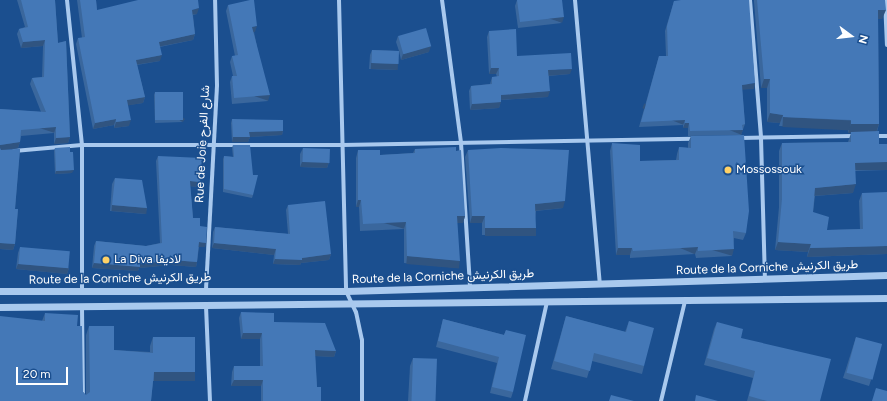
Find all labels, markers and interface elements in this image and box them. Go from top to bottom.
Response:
north arrow [831,16,871,56]
text: N [856,33,870,45]
street label: Rue de Joie شارع الفرح [193,85,213,203]
place label: Mossossouk [736,163,802,177]
marker: Mossossouk [723,165,733,175]
place label: La Diva لاديفا [114,253,181,267]
marker: La Diva لاديفا [101,255,111,265]
street label: Route de la Corniche طريق الكرنيش [676,258,858,278]
street label: Route de la Corniche طريق الكرنيش [352,267,534,287]
street label: Route de la Corniche طريق الكرنيش [29,270,211,288]
scale bar [18,359,70,385]
text: 20 m [23,367,51,381]

